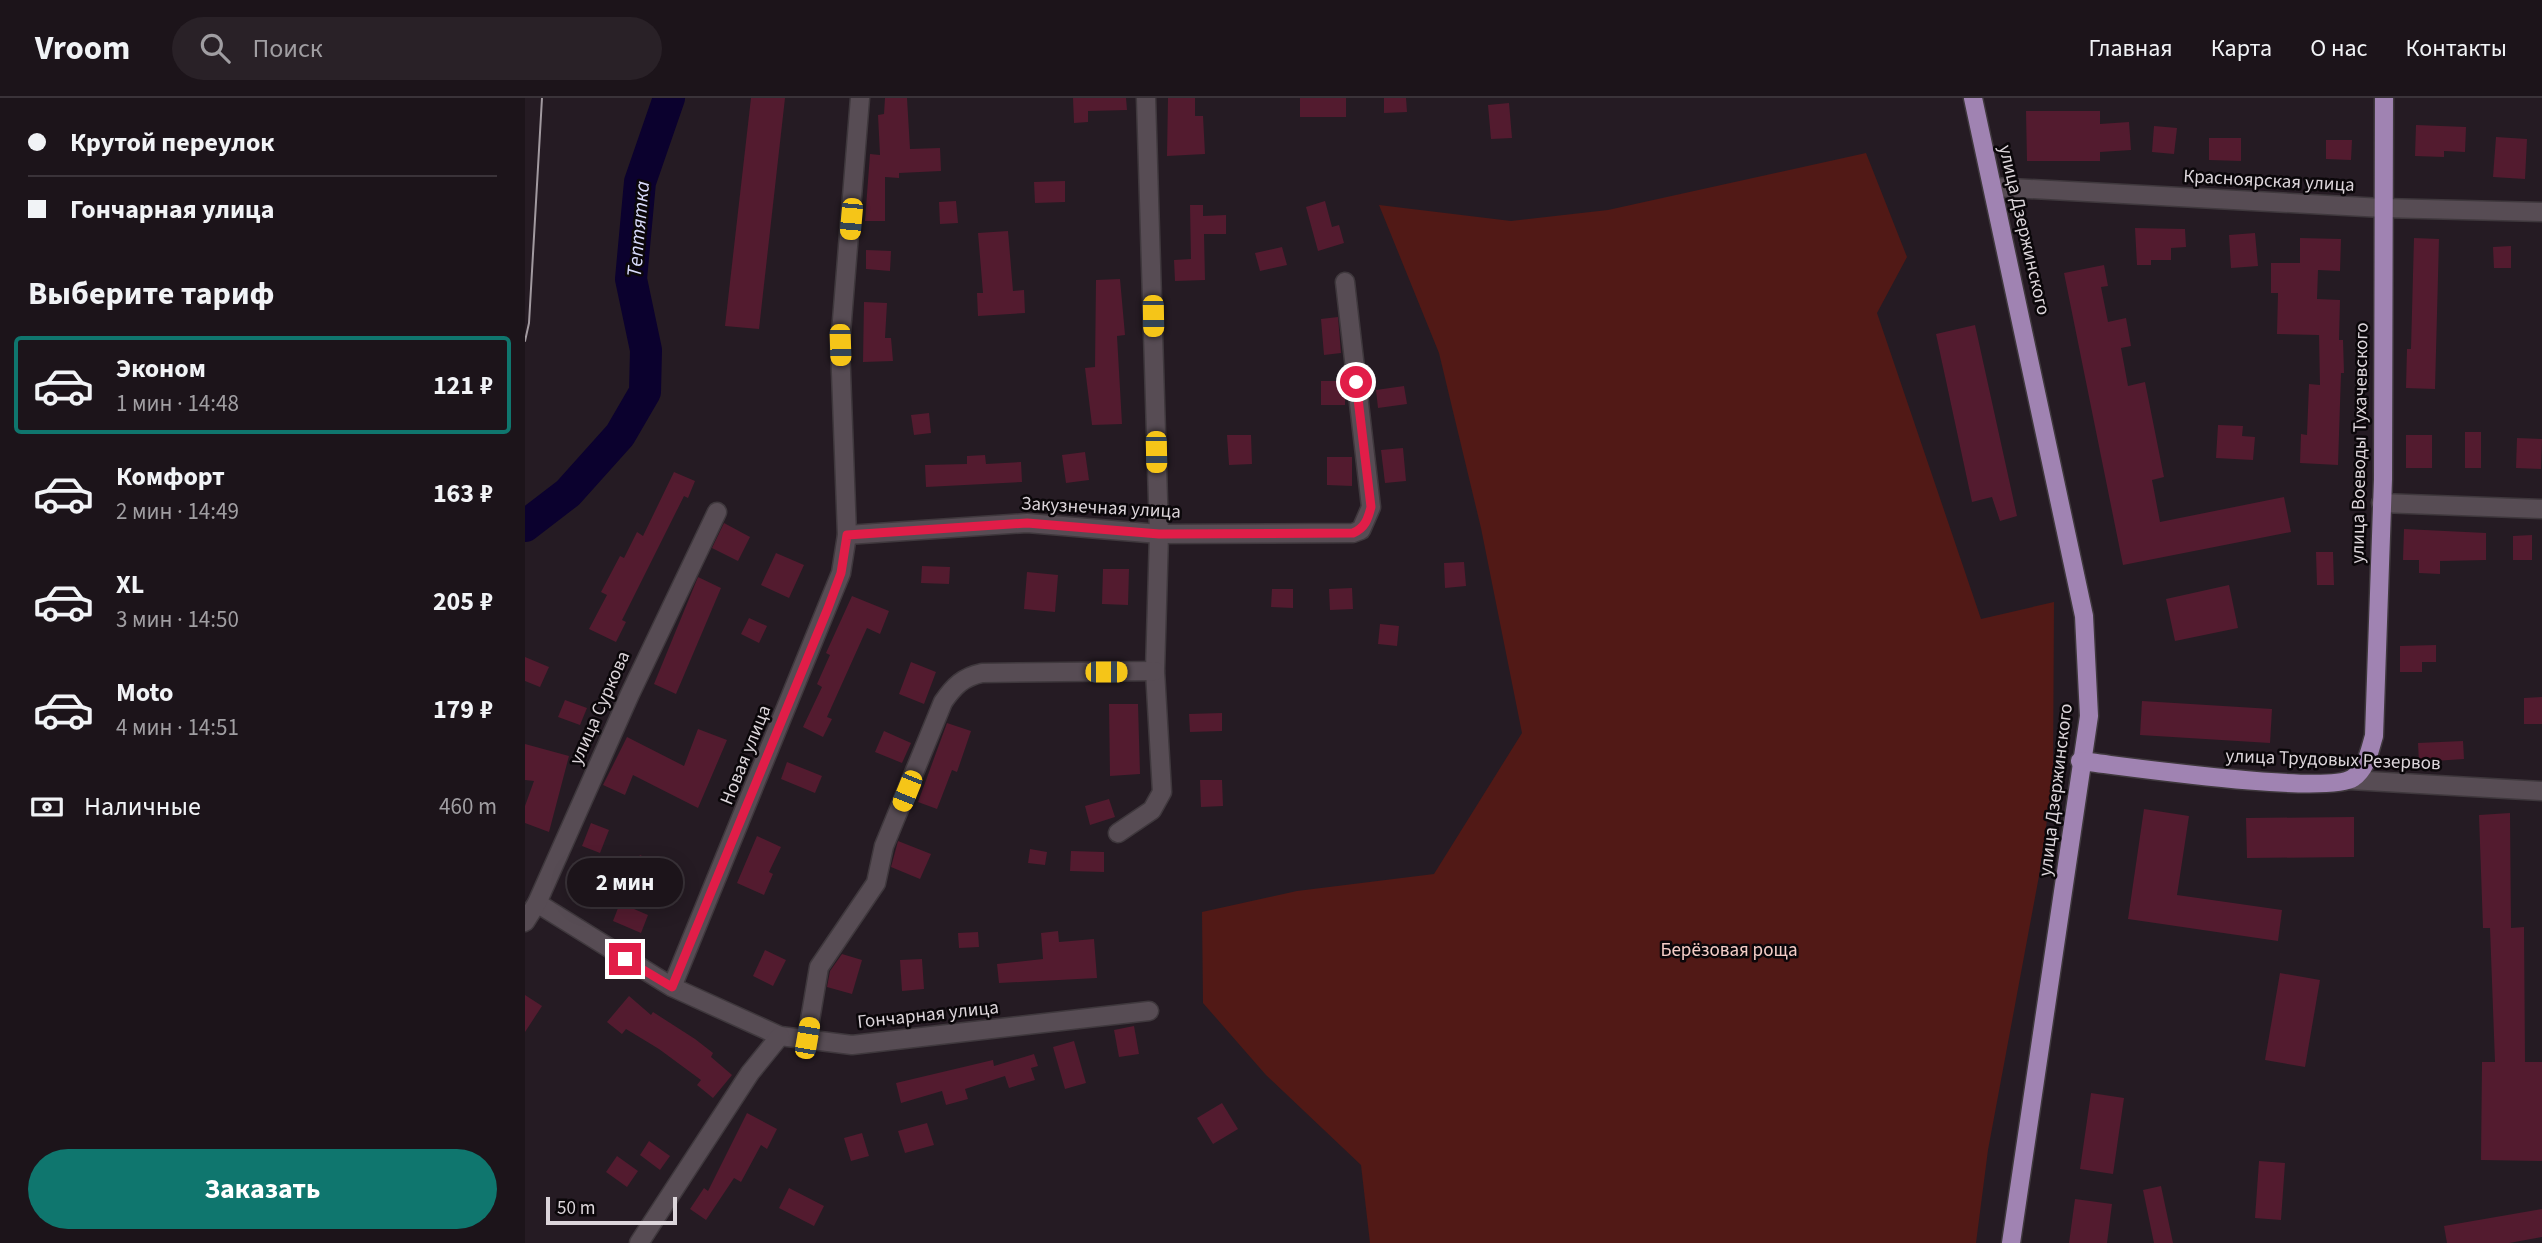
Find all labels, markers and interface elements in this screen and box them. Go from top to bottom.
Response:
search box [172,17,662,80]
text: Vroom [35,25,130,72]
icon: search [196,29,234,67]
text: Поиск [252,30,323,67]
text: Главная [2088,31,2173,66]
text: Карта [2211,31,2272,66]
text: О нас [2310,31,2367,66]
text: Контакты [2405,31,2507,66]
text: Крутой переулок [70,124,275,161]
street label: улица Дзержинского [1991,142,2057,318]
street label: Красноярская улица [2183,163,2355,199]
water label: Тептятка [619,180,657,278]
text: Гончарная улица [70,191,275,228]
car [839,197,864,241]
text: Выберите тариф [28,271,275,317]
car [1143,295,1164,337]
street label: улица Воеводы Тухачевского [2344,322,2376,564]
car [829,324,852,366]
text: Эконом [116,350,206,387]
icon: car [32,354,95,417]
route start [1340,366,1372,398]
text: 121 ₽ [433,367,493,404]
text: 1 мин · 14:48 [116,387,239,420]
car [1146,431,1167,473]
text: Комфорт [116,458,225,495]
icon: car [32,462,95,525]
text: 163 ₽ [433,475,493,512]
street label: Закузнечная улица [1020,490,1182,526]
text: 2 мин · 14:49 [116,495,239,528]
text: XL [116,566,144,603]
icon: car [32,570,95,633]
text: 205 ₽ [433,583,493,620]
text: 3 мин · 14:50 [116,603,239,636]
street label: улица Суркова [563,647,637,769]
car [1086,662,1128,683]
text: Moto [116,674,173,711]
icon: car [32,678,95,741]
text: 179 ₽ [433,691,493,728]
street label: Новая улица [714,701,778,809]
street label: улица Дзержинского [2032,702,2080,878]
text: 4 мин · 14:51 [116,711,239,744]
street label: улица Трудовых Резервов [2225,743,2441,777]
car [890,768,925,814]
icon: cash [28,788,66,826]
text: Наличные [84,788,201,825]
text: 460 m [439,790,497,823]
callout: 2 мин [567,858,683,906]
text: 2 мин [596,866,654,899]
park label: Берёзовая роща [1660,937,1798,964]
route end [609,943,641,975]
street label: Гончарная улица [856,994,1000,1036]
car [794,1015,821,1061]
button: Заказать [28,1149,497,1229]
scale bar [546,1194,677,1226]
text: 50 m [557,1195,595,1222]

